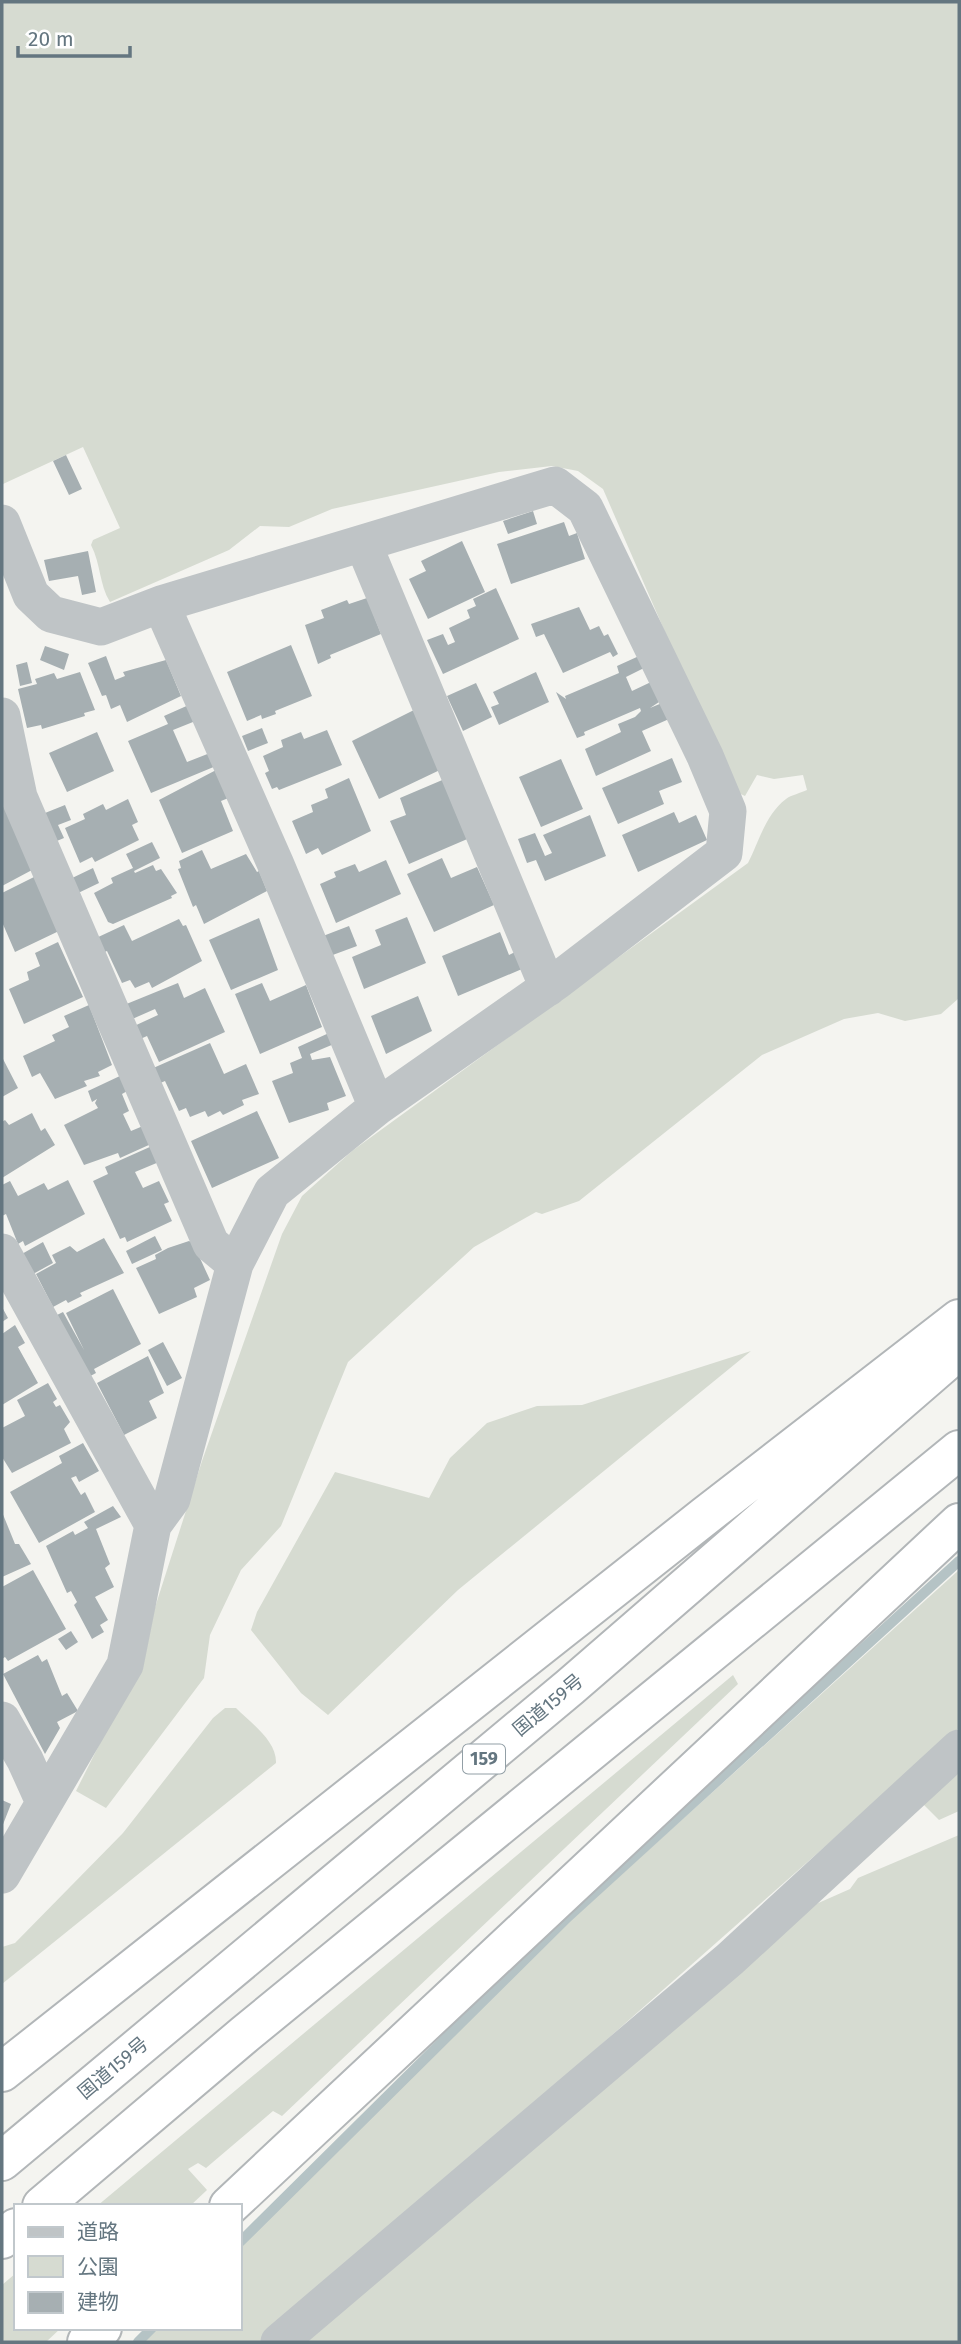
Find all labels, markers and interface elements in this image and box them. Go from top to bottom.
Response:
scale bar [18,14,130,58]
text: 20 m [28,26,74,52]
street label: 国道159号 [508,1669,588,1741]
road number: 159 [463,1744,505,1774]
street label: 国道159号 [73,2032,153,2104]
legend [14,2204,242,2330]
text: 道路 [77,2219,119,2245]
text: 公園 [77,2254,119,2280]
text: 建物 [77,2289,119,2315]

